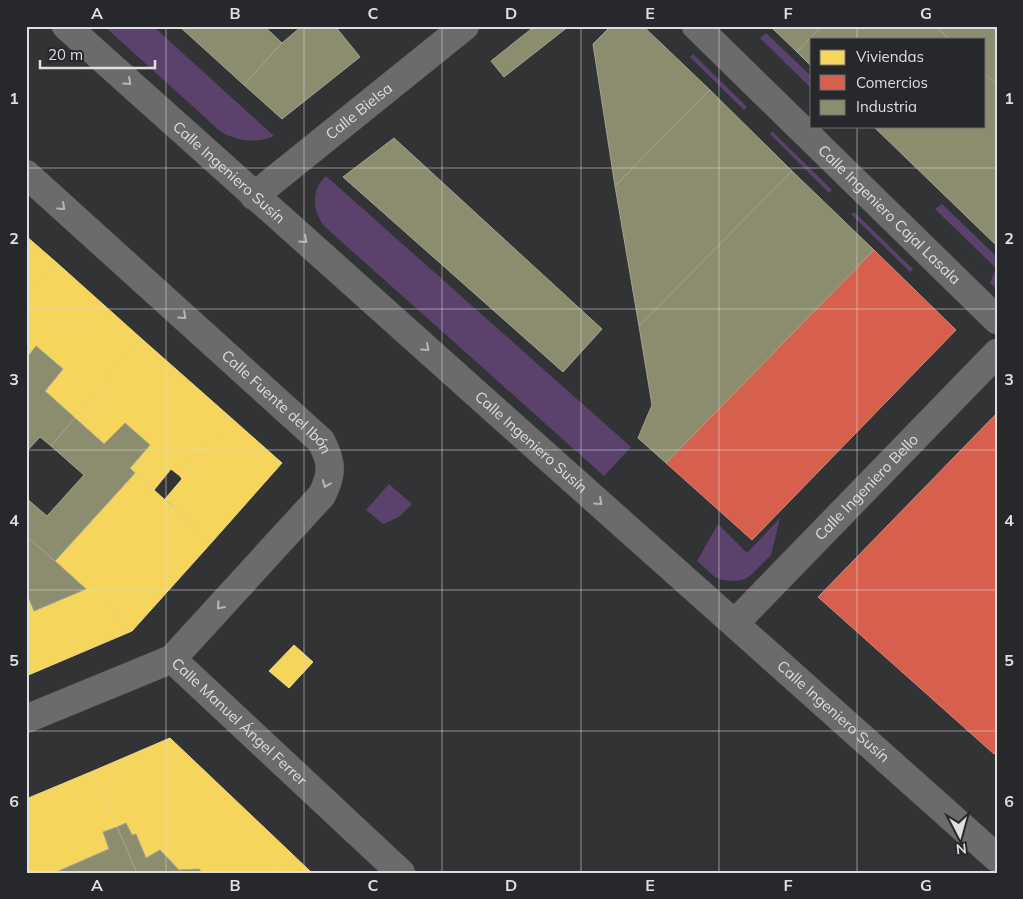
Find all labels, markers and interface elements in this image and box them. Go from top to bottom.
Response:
text: A [91,3,103,23]
text: B [229,3,241,23]
text: C [368,3,379,23]
text: D [505,3,517,23]
text: E [645,3,655,23]
text: F [783,3,793,23]
text: G [920,3,932,23]
scale bar [40,38,155,70]
legend [810,38,986,128]
text: 20 m [48,45,83,64]
text: Viviendas [856,47,924,66]
text: Comercios [856,73,928,92]
one-way arrow [123,76,132,85]
street label: Calle Bielsa [322,78,396,143]
text: 1 [9,88,19,108]
text: 1 [1004,88,1014,108]
text: Industria [856,97,917,116]
street label: Calle Ingeniero Susín [169,117,289,227]
street label: Calle Ingeniero Cajal Lasala [814,140,965,288]
one-way arrow [57,201,66,210]
text: 2 [9,228,19,248]
text: 2 [1004,228,1014,248]
one-way arrow [298,234,307,243]
one-way arrow [178,310,187,319]
one-way arrow [420,342,429,351]
street label: Calle Fuente del Ibón [218,346,336,457]
text: 3 [9,369,19,389]
text: 3 [1004,369,1014,389]
street label: Calle Ingeniero Susín [471,387,591,497]
street label: Calle Ingeniero Bello [810,430,922,544]
one-way arrow [322,479,332,488]
one-way arrow [594,497,603,506]
text: 4 [9,510,19,530]
text: 4 [1004,510,1014,530]
one-way arrow [217,601,226,610]
text: 5 [9,650,19,670]
text: 5 [1004,650,1014,670]
street label: Calle Manuel Ángel Ferrer [168,654,312,790]
street label: Calle Ingeniero Susín [773,656,894,766]
text: 6 [9,791,19,811]
text: 6 [1004,791,1014,811]
north arrow [936,812,986,862]
text: N [955,839,968,858]
text: A [91,875,103,895]
text: B [229,875,241,895]
text: C [368,875,379,895]
text: D [505,875,517,895]
text: E [645,875,655,895]
text: F [783,875,793,895]
text: G [920,875,932,895]

